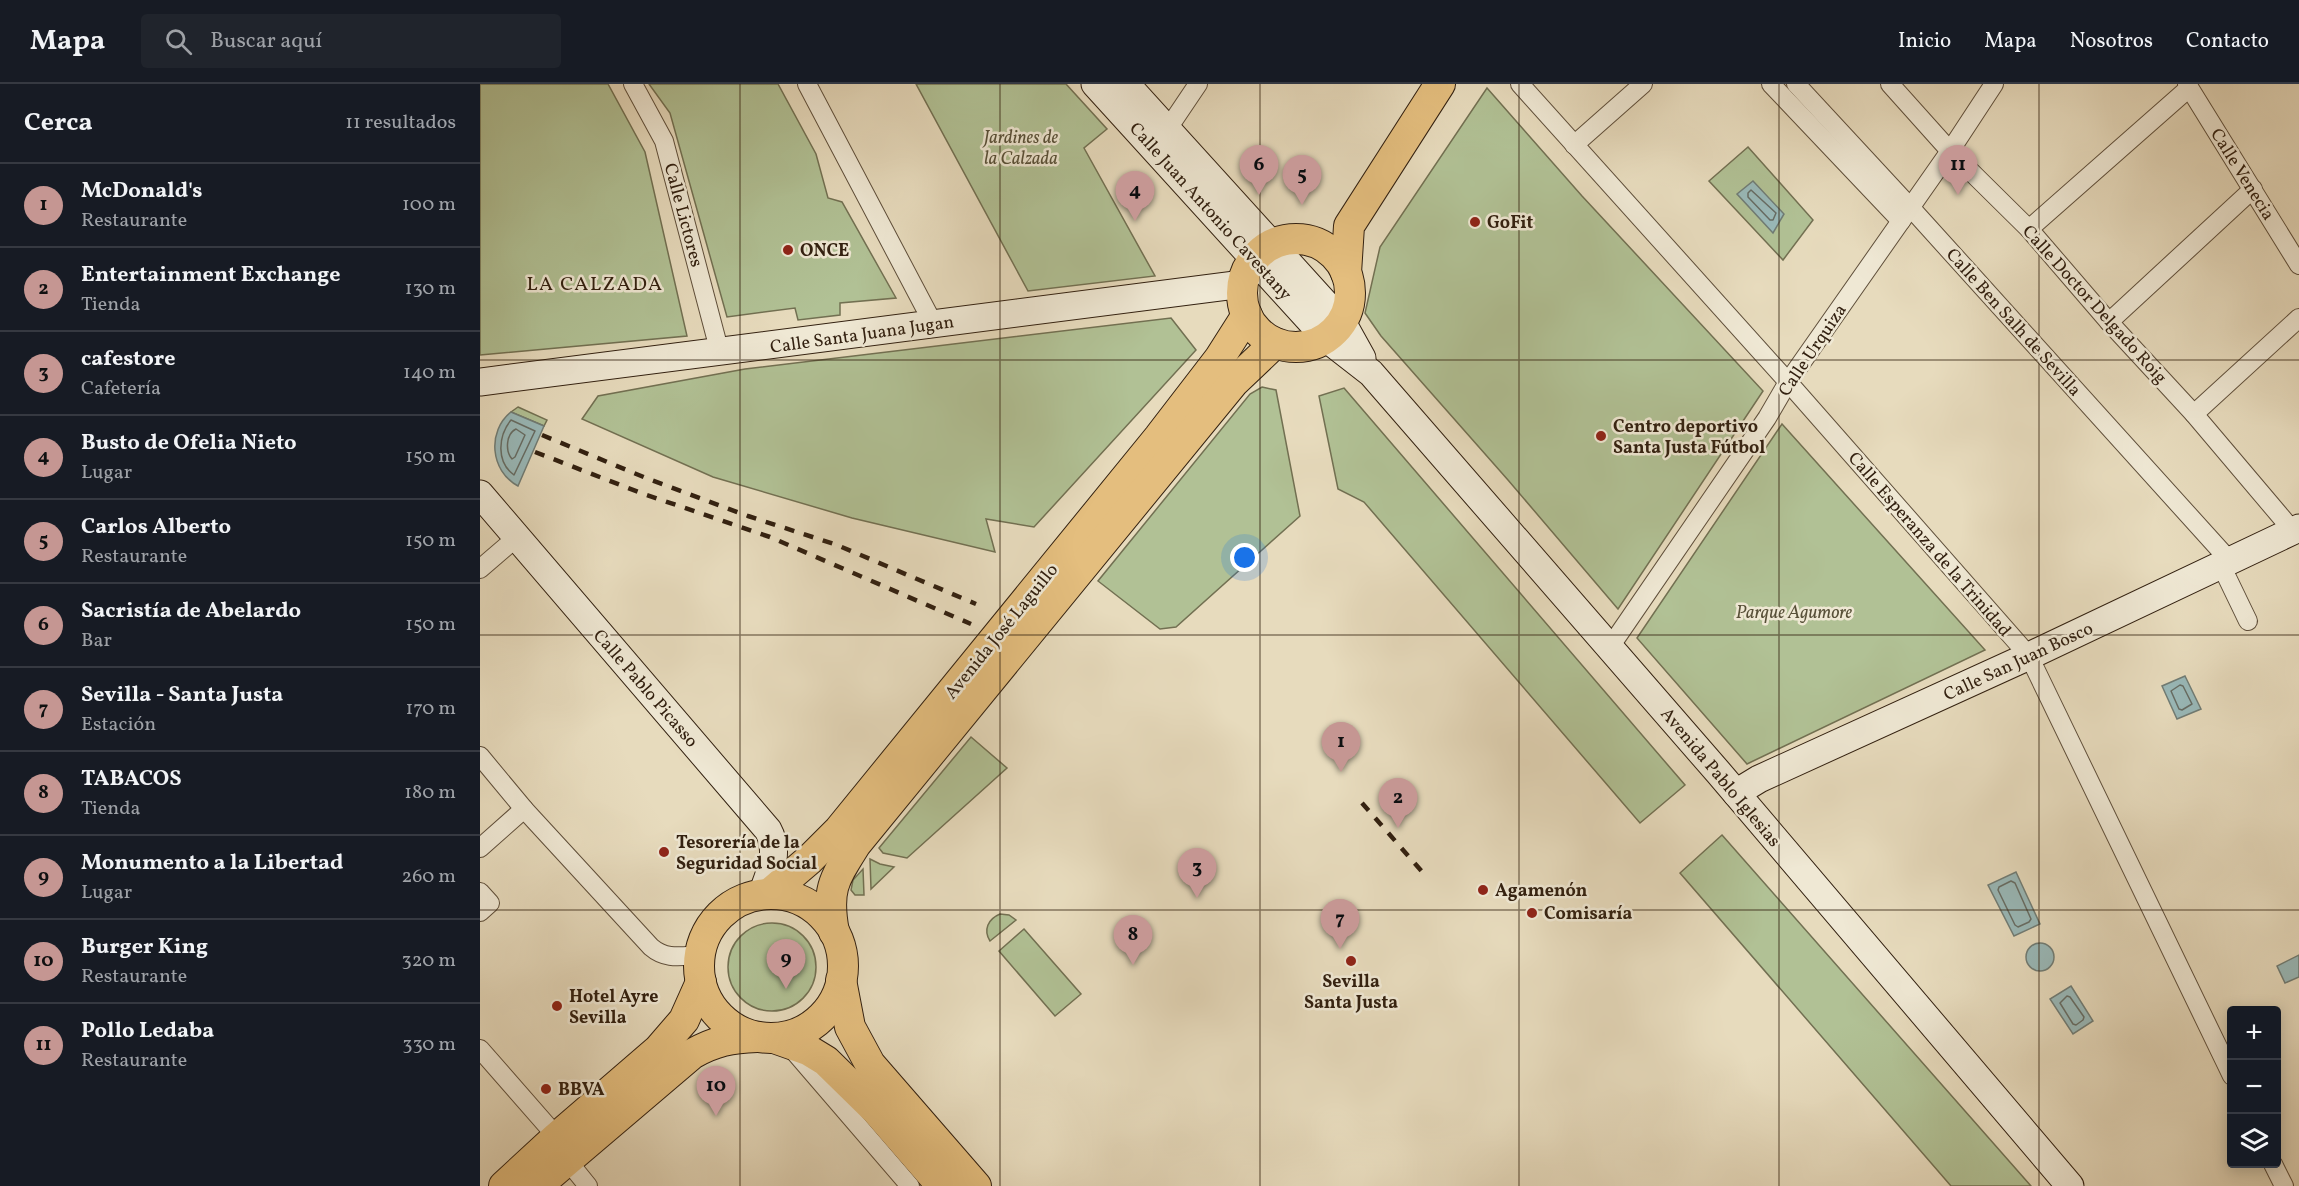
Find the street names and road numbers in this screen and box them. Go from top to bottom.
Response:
street label: Calle Juan Antonio Cavestany [1123,117,1297,307]
street label: Calle Venecia [2204,124,2280,226]
street label: Calle Lictores [657,161,708,270]
street label: Calle Doctor Delgado Roig [2016,220,2172,390]
street label: Calle Ben Salh de Sevilla [1940,243,2086,403]
street label: Calle Urquiza [1773,300,1853,402]
street label: Calle Santa Juana Jugan [769,310,956,361]
street label: Calle Esperanza de la Trinidad [1841,447,2016,643]
street label: Avenida José Laguillo [940,559,1065,705]
street label: Calle San Juan Bosco [1940,617,2097,708]
street label: Calle Pablo Picasso [587,625,703,753]
street label: Avenida Pablo Iglesias [1654,703,1786,853]

